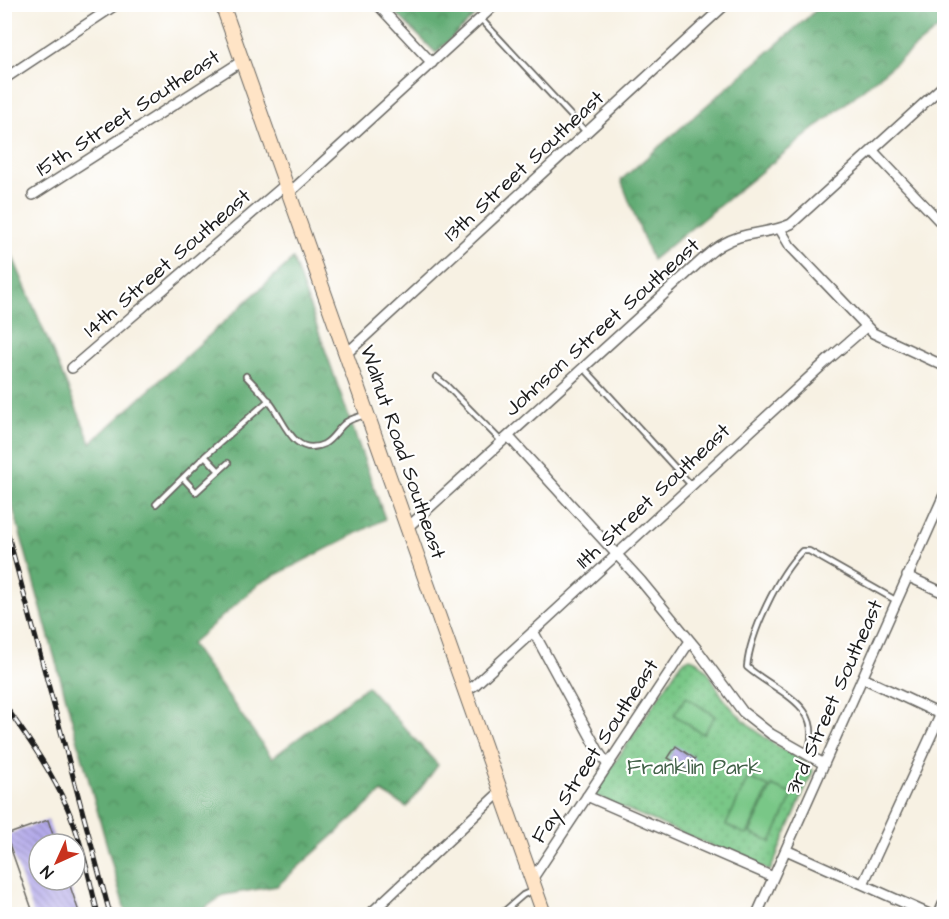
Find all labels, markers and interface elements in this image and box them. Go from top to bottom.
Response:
street label: 15th Street Southeast [30,42,226,183]
street label: 13th Street Southeast [437,84,611,248]
street label: 14th Street Southeast [77,182,257,344]
street label: Johnson Street Southeast [498,231,707,423]
street label: Walnut Road Southeast [353,341,453,563]
street label: 11th Street Southeast [569,416,737,575]
street label: 3rd Street Southeast [778,594,890,799]
street label: Fay Street Southeast [524,653,667,850]
park label: Franklin Park [627,753,761,782]
north arrow [27,832,87,892]
text: N [36,861,58,883]

